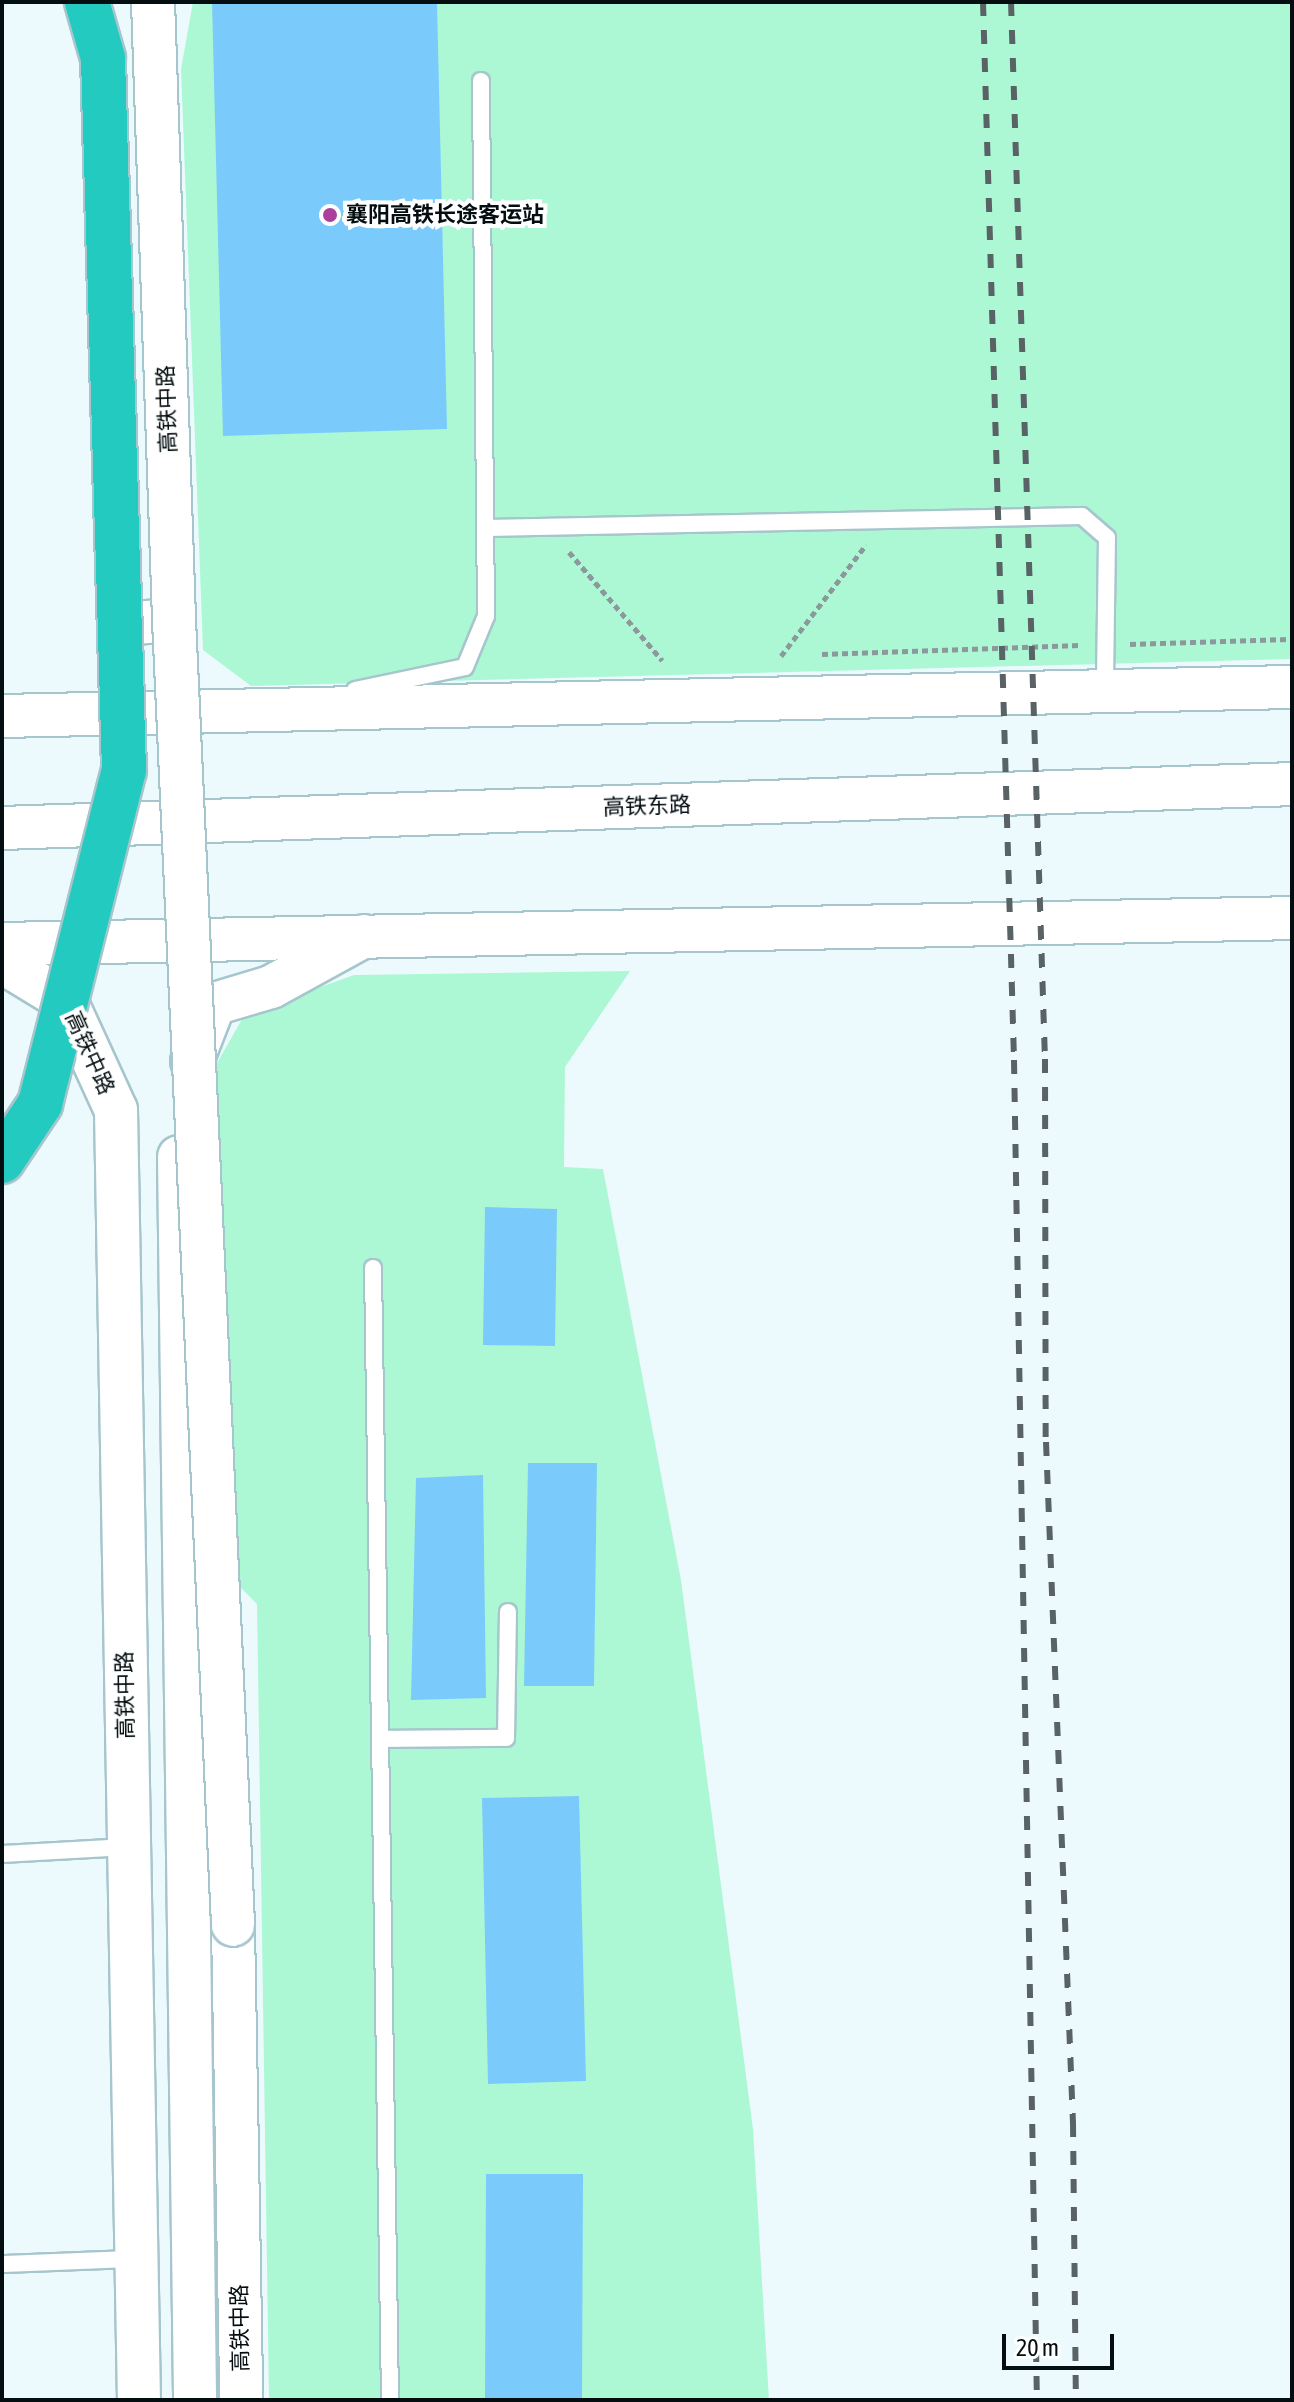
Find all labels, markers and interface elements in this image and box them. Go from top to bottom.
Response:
place label: 襄阳高铁长途客运站 [346,202,544,228]
marker: 襄阳高铁长途客运站 [321,206,339,224]
street label: 高铁中路 [152,365,182,453]
street label: 高铁东路 [603,791,691,821]
street label: 高铁中路 [60,1007,120,1099]
street label: 高铁中路 [111,1651,139,1739]
street label: 高铁中路 [226,2284,254,2372]
scale bar [1006,2318,1118,2368]
text: 20 m [1016,2334,1059,2361]

